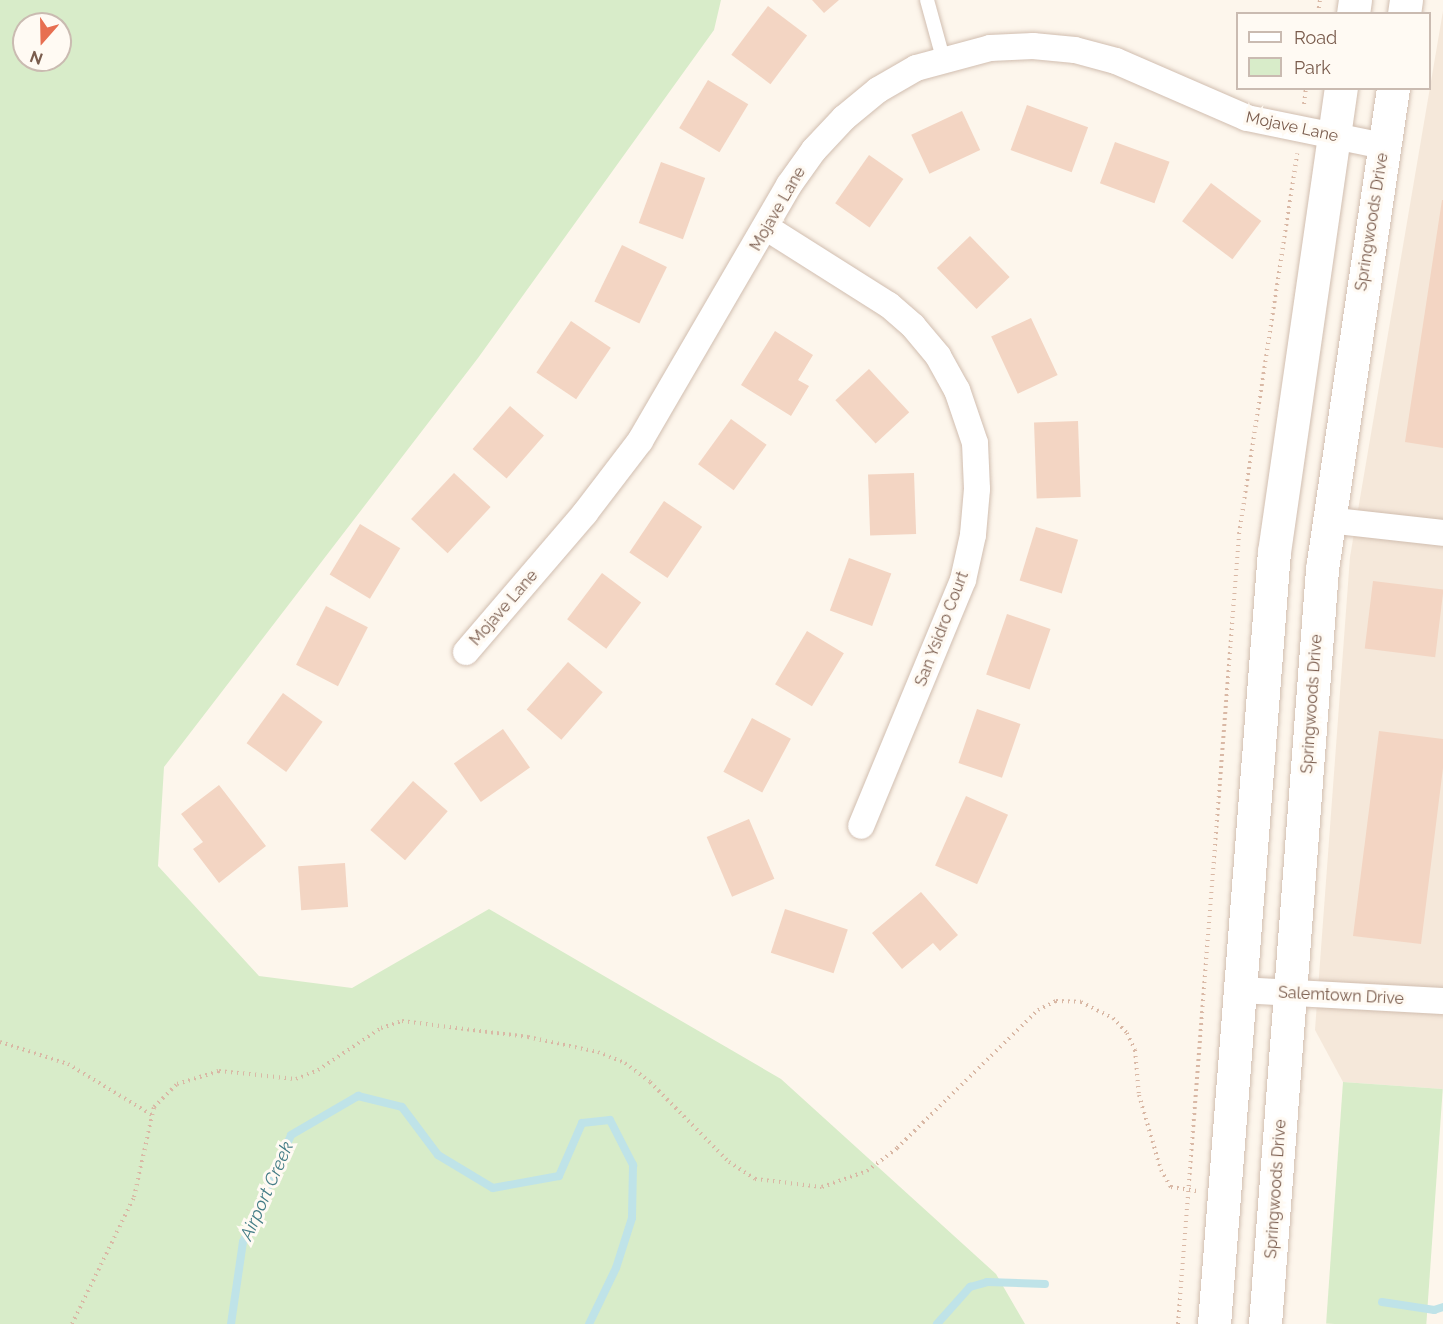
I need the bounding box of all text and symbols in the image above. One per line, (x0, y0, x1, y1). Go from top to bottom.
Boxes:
north arrow (12, 12, 72, 72)
legend (1236, 12, 1431, 90)
text: Road (1294, 27, 1337, 48)
text: N (27, 46, 45, 69)
text: Park (1294, 57, 1331, 78)
street label: Mojave Lane (1244, 108, 1340, 146)
street label: Springwoods Drive (1352, 152, 1392, 292)
street label: Mojave Lane (746, 164, 810, 254)
street label: Mojave Lane (466, 566, 542, 650)
street label: San Ysidro Court (911, 569, 973, 689)
street label: Springwoods Drive (1298, 634, 1326, 774)
street label: Salemtown Drive (1278, 983, 1404, 1009)
street label: Springwoods Drive (1262, 1119, 1290, 1259)
water label: Airport Creek (236, 1138, 298, 1244)

